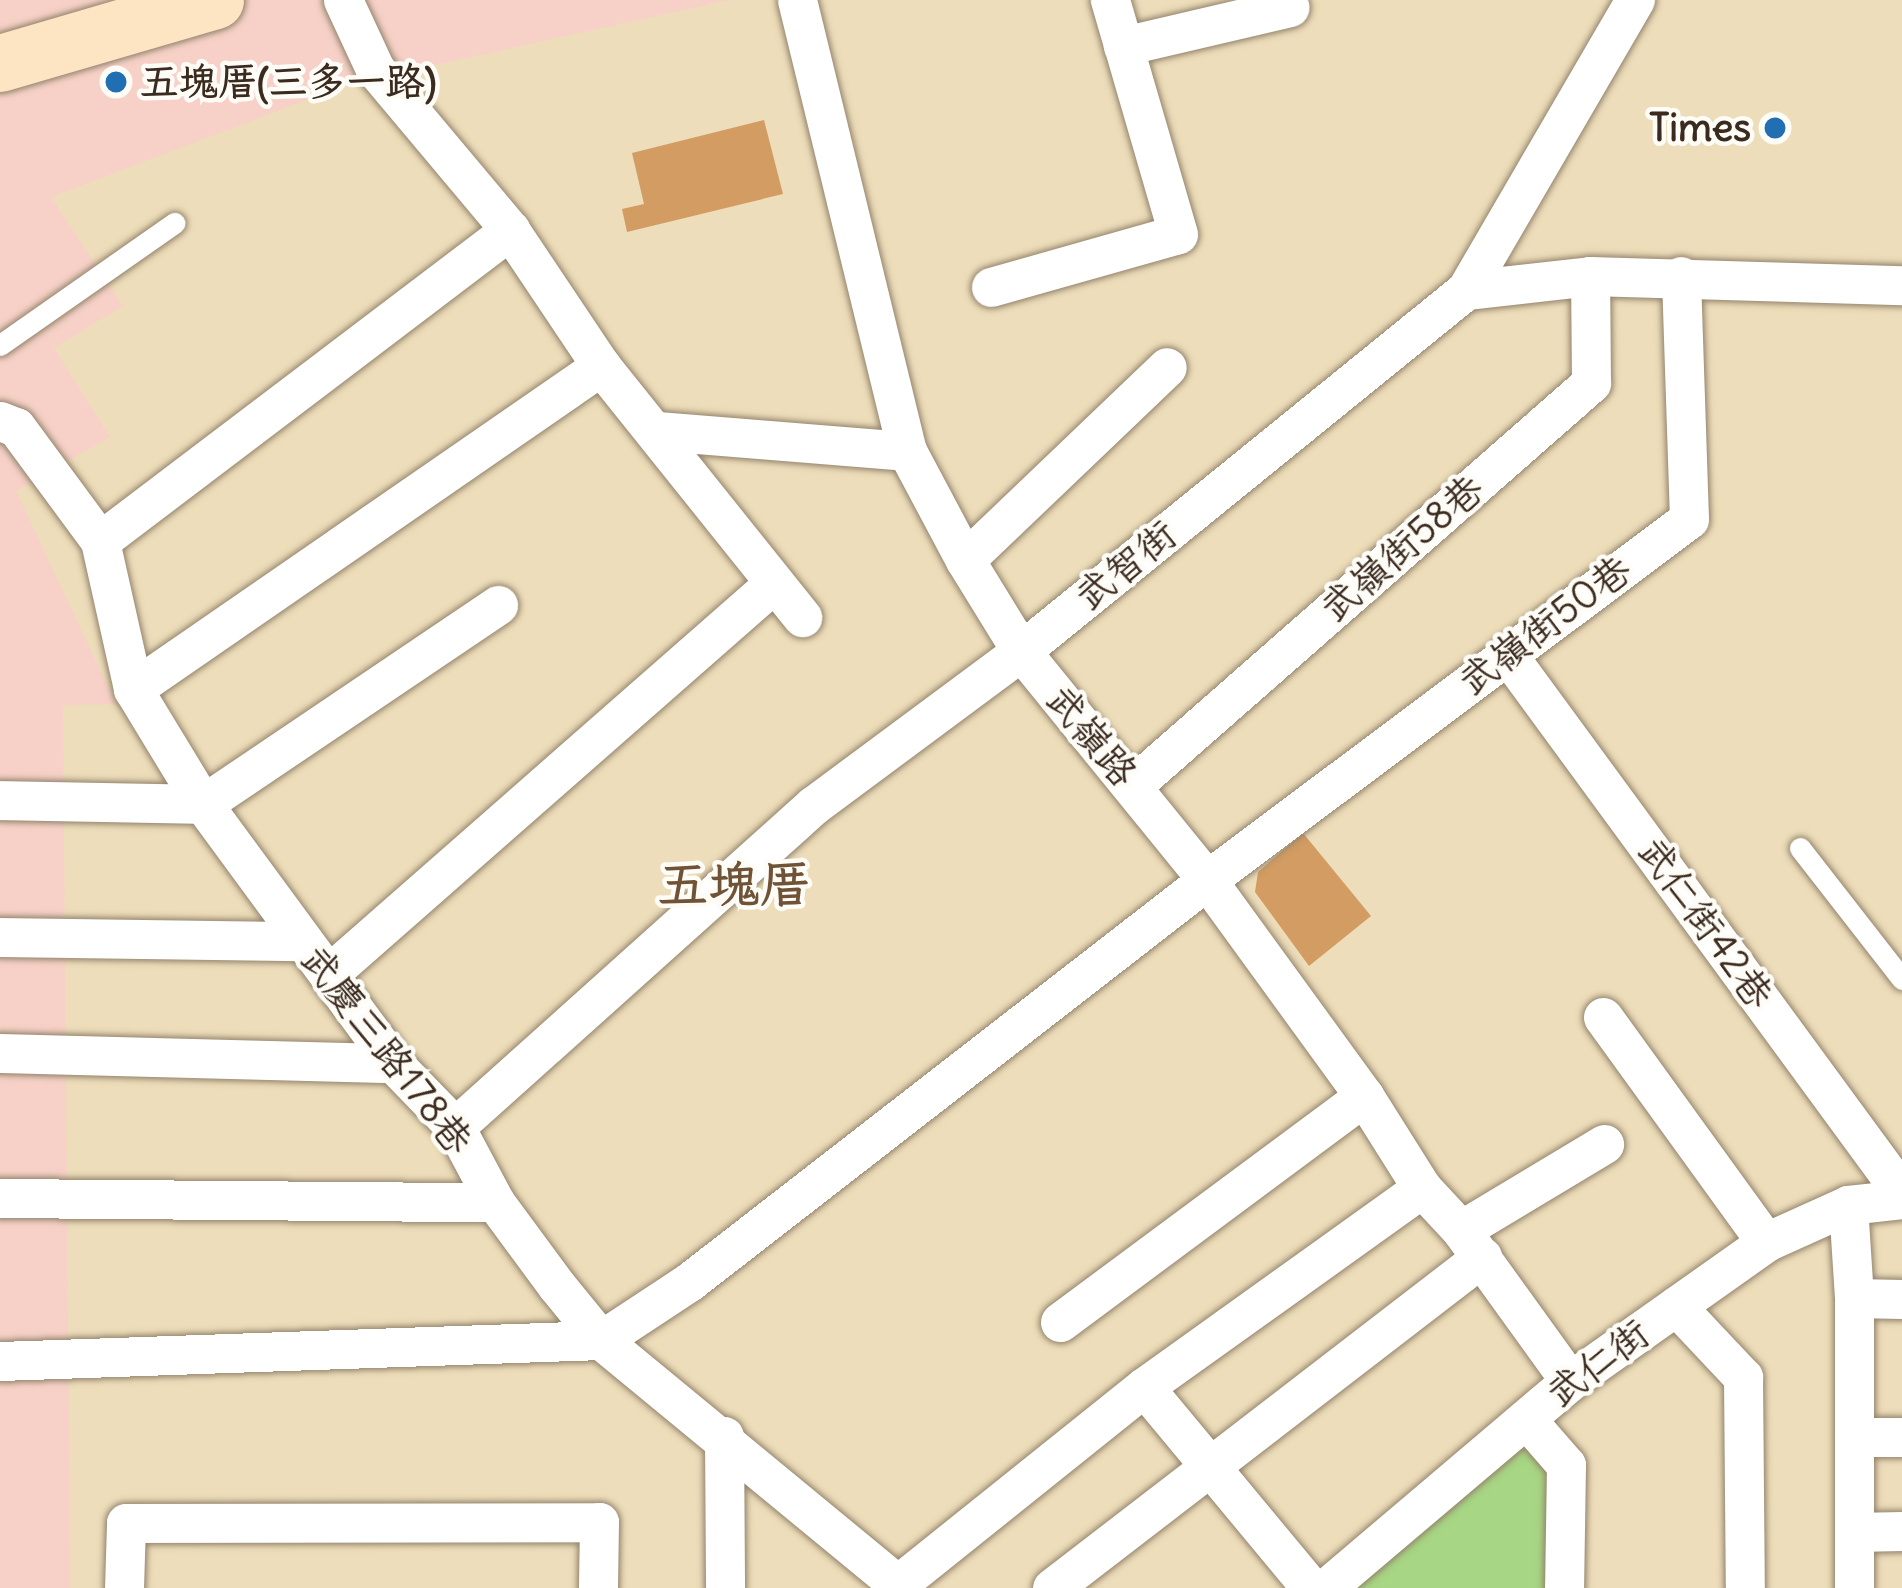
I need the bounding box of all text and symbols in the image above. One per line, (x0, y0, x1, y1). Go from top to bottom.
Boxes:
place label: 五塊厝(三多一路) (140, 59, 437, 105)
marker: 五塊厝(三多一路) (103, 69, 129, 95)
place label: Times (1649, 105, 1751, 151)
marker: Times (1762, 115, 1788, 141)
street label: 武嶺街58巷 (1311, 465, 1493, 633)
street label: 武智街 (1066, 511, 1186, 621)
street label: 武嶺街50巷 (1449, 546, 1641, 706)
street label: 武嶺路 (1035, 676, 1147, 796)
street label: 武仁街42巷 (1627, 828, 1783, 1018)
district label: 五塊厝 (658, 853, 810, 915)
street label: 武慶三路178巷 (290, 936, 482, 1164)
street label: 武仁街 (1537, 1310, 1659, 1418)

